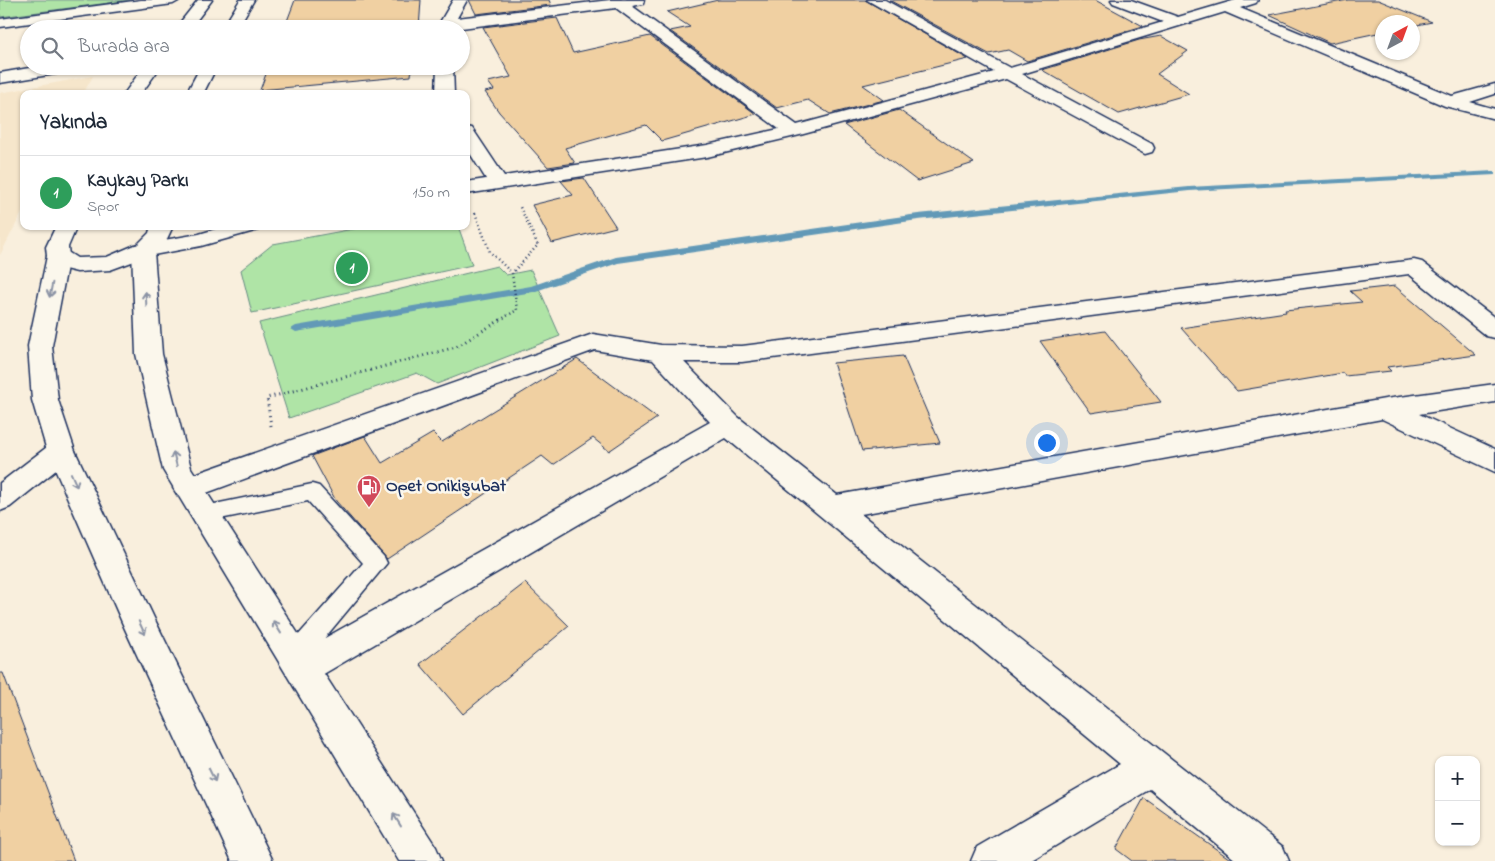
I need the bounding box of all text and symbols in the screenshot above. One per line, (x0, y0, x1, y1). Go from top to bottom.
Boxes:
north arrow (1375, 15, 1420, 60)
search box (20, 20, 470, 75)
icon: search (38, 34, 66, 62)
text: Burada ara (78, 34, 170, 61)
text: Yakında (40, 108, 107, 138)
text: Kaykay Parkı (87, 168, 189, 195)
text: 1 (53, 181, 59, 205)
text: 150 m (412, 181, 450, 205)
text: Spor (87, 195, 119, 219)
pin: 1 (336, 249, 368, 287)
one-way arrow (46, 281, 56, 297)
one-way arrow (141, 292, 150, 308)
your location (1034, 430, 1060, 456)
one-way arrow (169, 451, 179, 467)
one-way arrow (70, 472, 80, 487)
fuel station icon: Opet Onikişubat (356, 474, 382, 508)
place label: Opet Onikişubat (386, 474, 507, 500)
one-way arrow (137, 620, 147, 635)
one-way arrow (271, 620, 282, 634)
map controls (1435, 756, 1480, 846)
button: + (1435, 756, 1480, 801)
one-way arrow (208, 767, 217, 782)
button: − (1435, 801, 1480, 846)
one-way arrow (391, 813, 401, 827)

